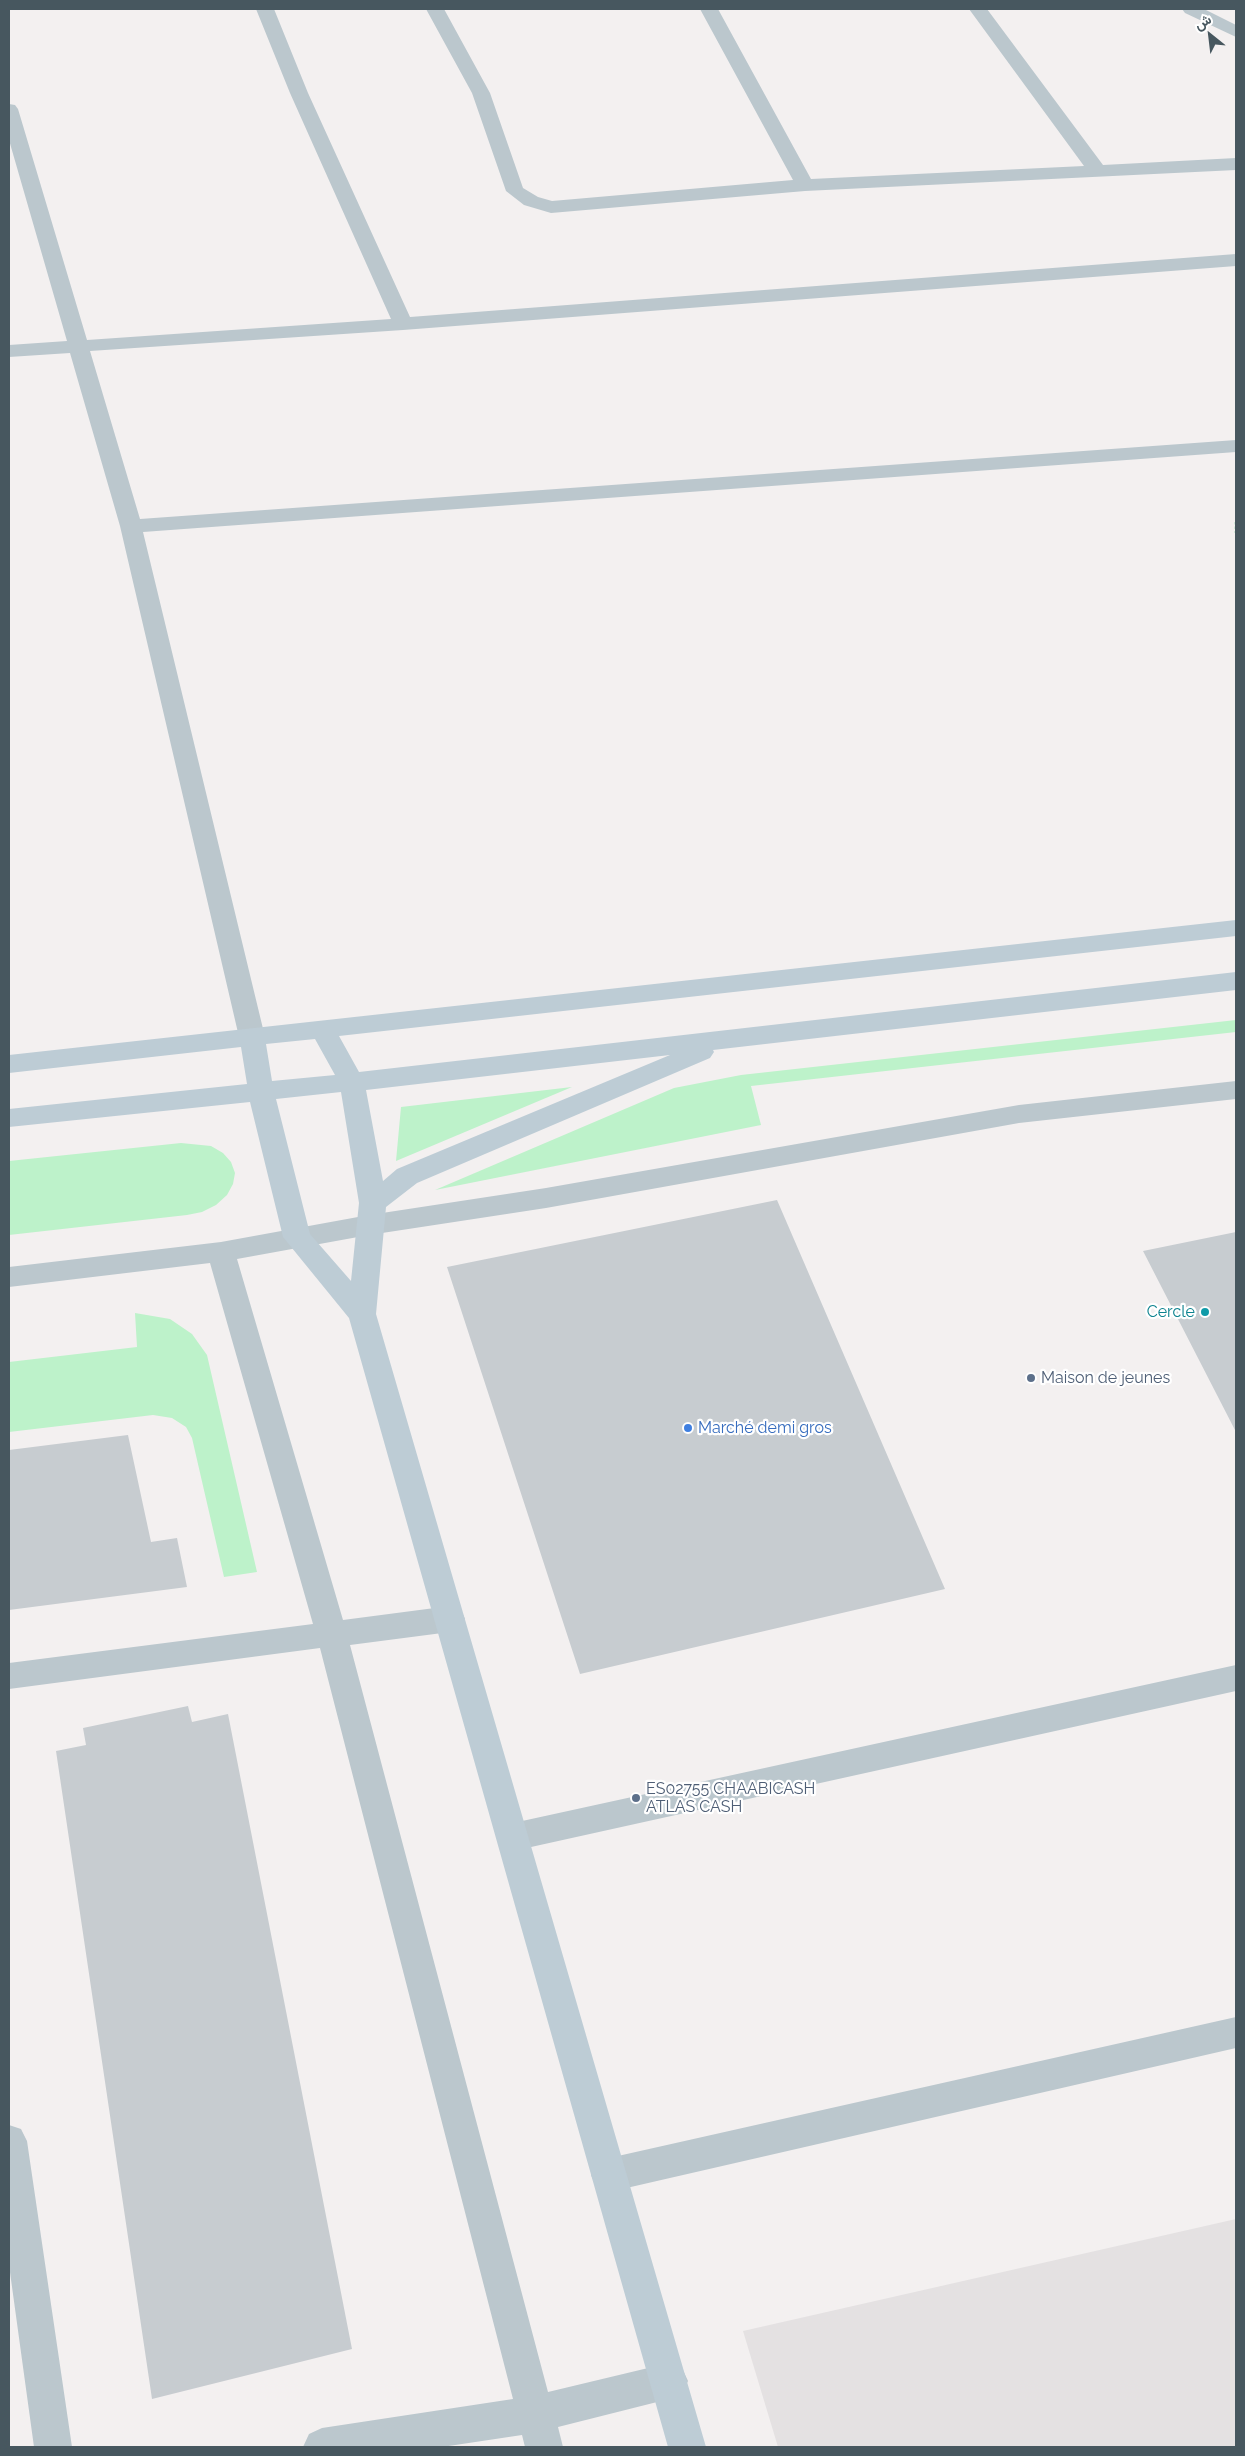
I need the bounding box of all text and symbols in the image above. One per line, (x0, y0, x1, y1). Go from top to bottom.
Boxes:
north arrow (1185, 10, 1235, 60)
text: ش (1191, 11, 1214, 33)
place label: Cercle (1147, 1302, 1195, 1322)
marker: Cercle (1199, 1306, 1211, 1318)
place label: Maison de jeunes (1041, 1368, 1170, 1388)
marker: Maison de jeunes (1025, 1372, 1037, 1384)
place label: Marché demi gros (698, 1418, 832, 1438)
marker: Marché demi gros (682, 1422, 694, 1434)
place label: ES02755 CHAABICASH ATLAS CASH (646, 1779, 815, 1817)
marker: ES02755 CHAABICASH ATLAS CASH (630, 1792, 642, 1804)

